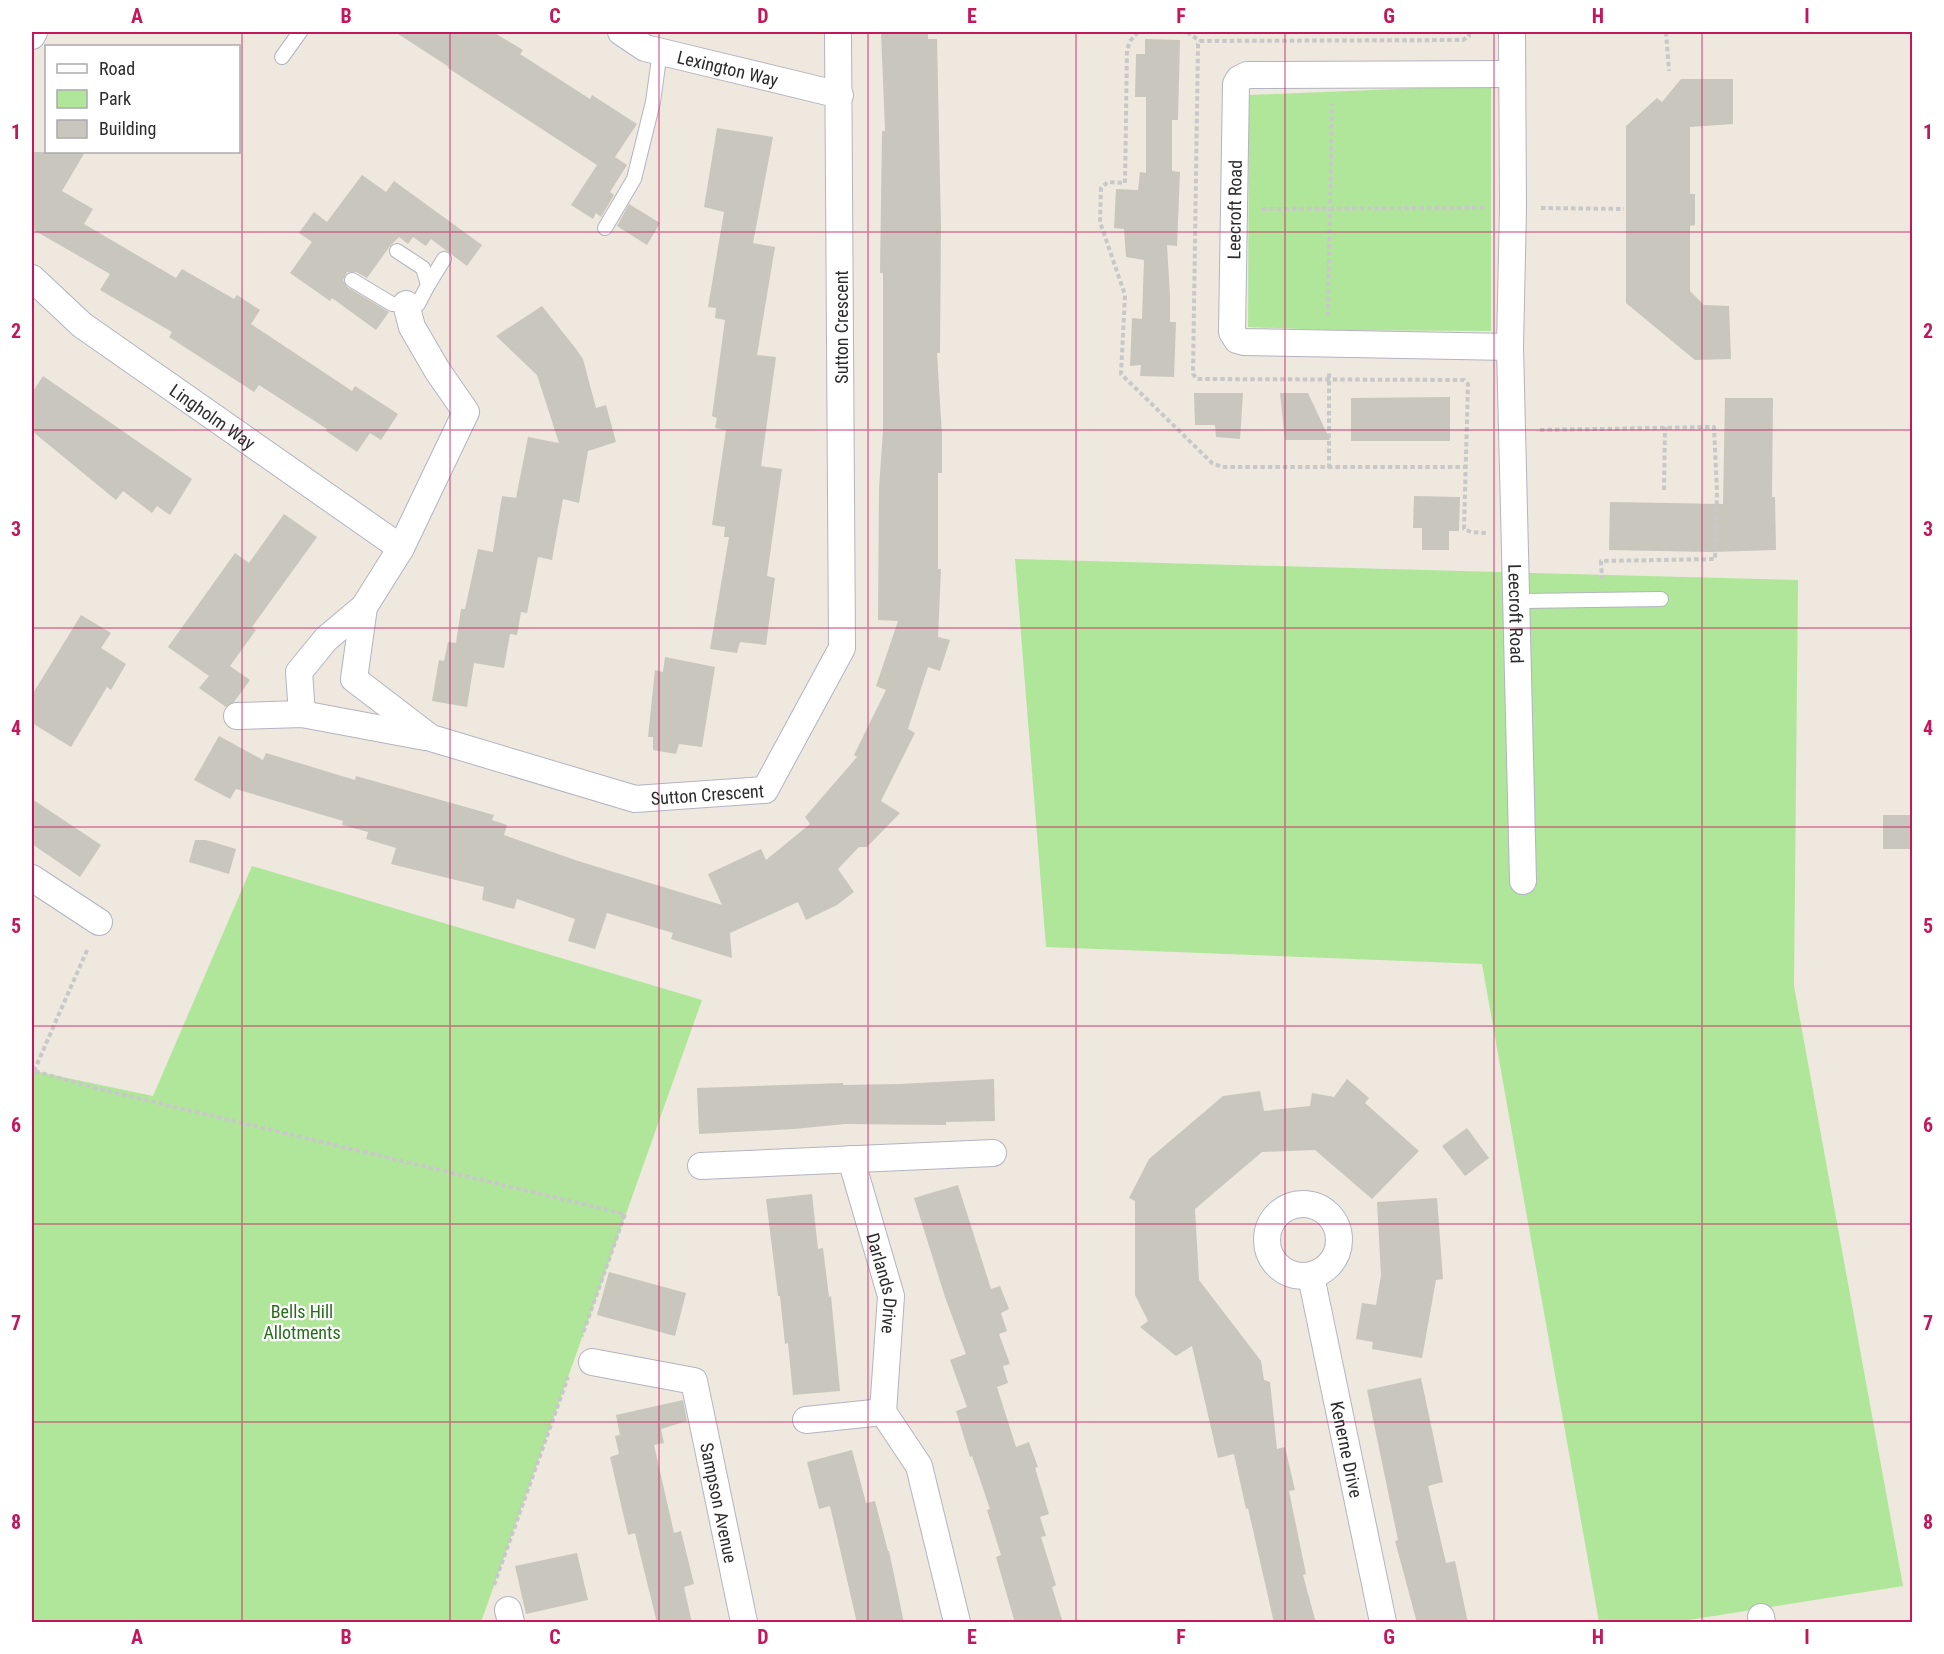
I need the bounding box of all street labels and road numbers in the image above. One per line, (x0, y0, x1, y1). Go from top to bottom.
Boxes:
street label: Lexington Way (675, 46, 781, 90)
street label: Leecroft Road (1223, 160, 1245, 260)
street label: Sutton Crescent (831, 270, 852, 384)
street label: Lingholm Way (166, 379, 260, 454)
street label: Leecroft Road (1505, 564, 1528, 664)
street label: Sutton Crescent (650, 780, 765, 808)
street label: Darlands Drive (863, 1230, 902, 1334)
street label: Kenerne Drive (1327, 1399, 1367, 1499)
street label: Sampson Avenue (697, 1441, 742, 1565)

